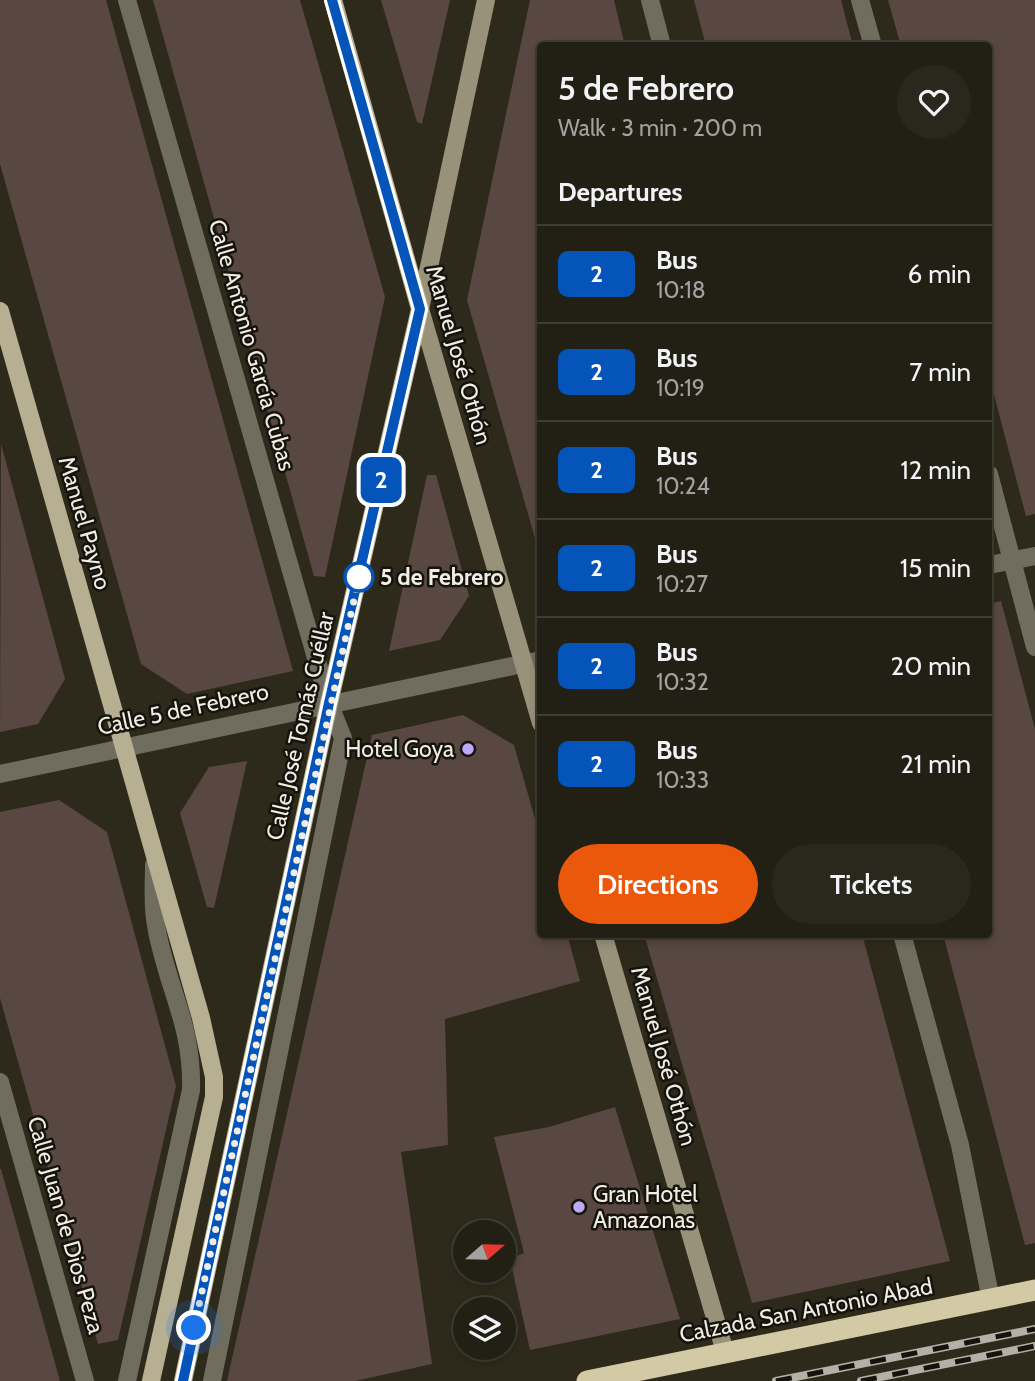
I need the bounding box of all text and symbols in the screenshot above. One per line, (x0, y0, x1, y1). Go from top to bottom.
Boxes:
button: heart (897, 65, 971, 139)
text: 5 de Febrero (558, 68, 734, 108)
text: Walk · 3 min · 200 m (558, 114, 762, 142)
text: Departures (558, 176, 682, 208)
street label: Calle Antonio García Cubas (203, 216, 301, 474)
text: Bus (656, 244, 697, 276)
text: 6 min (908, 258, 971, 290)
text: 2 (590, 259, 603, 288)
street label: Manuel José Othón (420, 262, 498, 448)
text: 10:18 (656, 276, 706, 304)
text: Bus (656, 342, 697, 374)
text: 7 min (909, 356, 971, 388)
text: 2 (590, 357, 603, 386)
text: 10:19 (656, 374, 705, 402)
text: Bus (656, 440, 697, 472)
street label: Manuel Payno (53, 453, 117, 593)
text: 12 min (900, 454, 971, 486)
text: 2 (590, 455, 603, 484)
line badge: 2 (358, 457, 404, 503)
text: 2 (375, 465, 387, 494)
text: 10:24 (656, 472, 710, 500)
text: Bus (656, 538, 697, 570)
text: 15 min (900, 552, 971, 584)
text: 2 (590, 553, 603, 582)
marker: 5 de Febrero (344, 562, 374, 592)
place label: 5 de Febrero (380, 563, 504, 591)
text: 10:27 (656, 570, 708, 598)
street label: Calle José Tomás Cuéllar (260, 608, 340, 843)
text: Bus (656, 636, 697, 668)
text: 20 min (891, 650, 971, 682)
text: 2 (590, 651, 603, 680)
text: 10:32 (656, 668, 709, 696)
street label: Calle 5 de Febrero (95, 677, 271, 741)
text: Bus (656, 734, 697, 766)
place label: Hotel Goya (345, 735, 454, 763)
marker: Hotel Goya (460, 741, 476, 757)
text: 21 min (900, 748, 971, 780)
text: 2 (590, 749, 603, 778)
text: 10:33 (656, 766, 709, 794)
button: Directions (558, 844, 758, 924)
button: Tickets (772, 844, 971, 924)
street label: Manuel José Othón (625, 963, 703, 1149)
street label: Calle Juan de Dios Peza (22, 1113, 110, 1337)
place label: Gran Hotel Amazonas (593, 1180, 698, 1234)
marker: Gran Hotel Amazonas (571, 1199, 587, 1215)
north arrow (453, 1220, 516, 1283)
map controls (453, 1220, 516, 1360)
street label: Calzada San Antonio Abad (677, 1272, 935, 1348)
button: layers (453, 1297, 516, 1360)
your location (176, 1310, 211, 1345)

